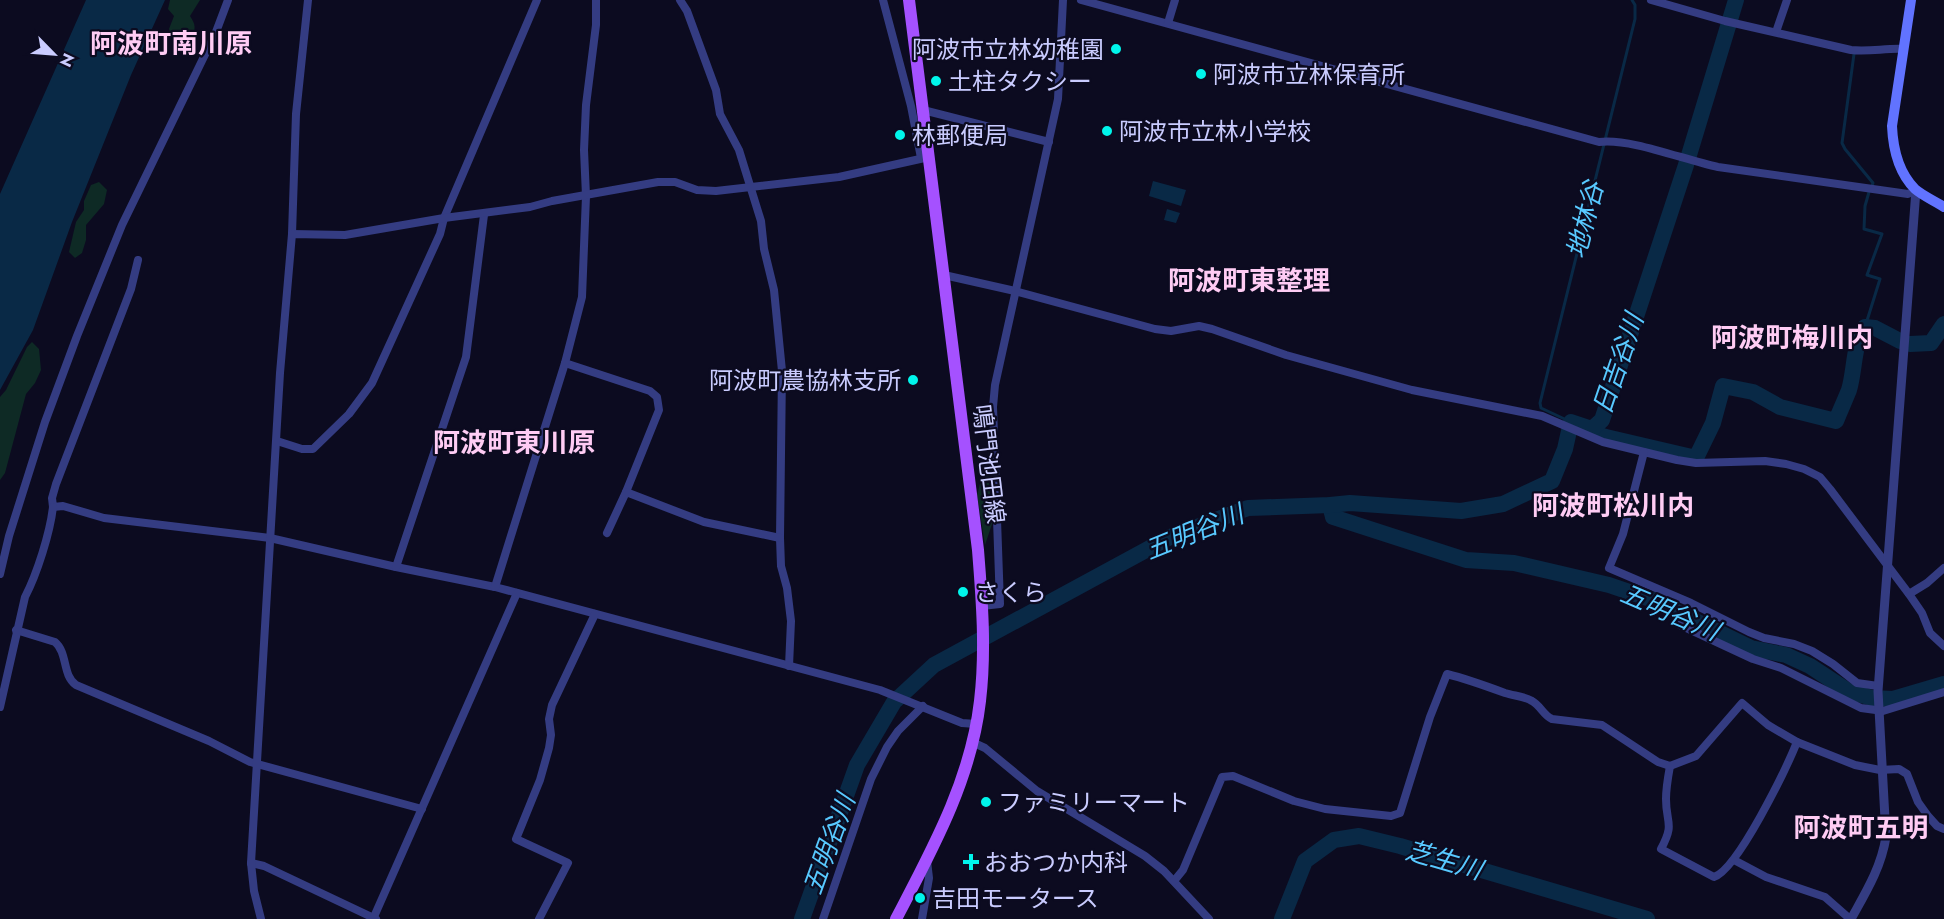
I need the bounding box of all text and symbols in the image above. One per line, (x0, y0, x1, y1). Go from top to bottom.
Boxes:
north arrow (24, 24, 84, 84)
district label: 阿波町南川原 (90, 24, 252, 63)
place label: 阿波市立林幼稚園 (912, 32, 1104, 67)
marker: 阿波市立林幼稚園 (1109, 42, 1123, 56)
text: N (54, 50, 80, 71)
place label: 阿波市立林保育所 (1213, 57, 1405, 92)
place label: 土柱タクシー (948, 64, 1092, 99)
marker: 阿波市立林保育所 (1194, 67, 1208, 81)
marker: 土柱タクシー (929, 74, 943, 88)
place label: 阿波市立林小学校 (1119, 114, 1311, 149)
place label: 林郵便局 (912, 118, 1008, 153)
marker: 阿波市立林小学校 (1100, 124, 1114, 138)
marker: 林郵便局 (893, 128, 907, 142)
water label: 地林谷 (1557, 176, 1613, 262)
district label: 阿波町東整理 (1168, 261, 1330, 300)
water label: 日吉谷川 (1583, 306, 1654, 419)
district label: 阿波町梅川内 (1711, 318, 1873, 357)
place label: 阿波町農協林支所 (709, 363, 901, 398)
marker: 阿波町農協林支所 (906, 373, 920, 387)
street label: 鳴門池田線 (964, 402, 1014, 526)
district label: 阿波町東川原 (433, 423, 595, 462)
district label: 阿波町松川内 (1532, 486, 1694, 525)
water label: 五明谷川 (1139, 494, 1252, 569)
water label: 五明谷川 (1615, 574, 1728, 651)
place label: さくら (975, 575, 1047, 610)
marker: さくら (956, 585, 970, 599)
place label: ファミリーマート (998, 785, 1190, 820)
water label: 五明谷川 (793, 786, 866, 899)
marker: ファミリーマート (979, 795, 993, 809)
district label: 阿波町五明 (1794, 808, 1929, 847)
water label: 芝生川 (1401, 831, 1490, 890)
place label: おおつか内科 (984, 845, 1128, 880)
marker: おおつか内科 (962, 853, 980, 871)
place label: 吉田モータース (932, 881, 1099, 916)
marker: 吉田モータース (913, 891, 927, 905)

